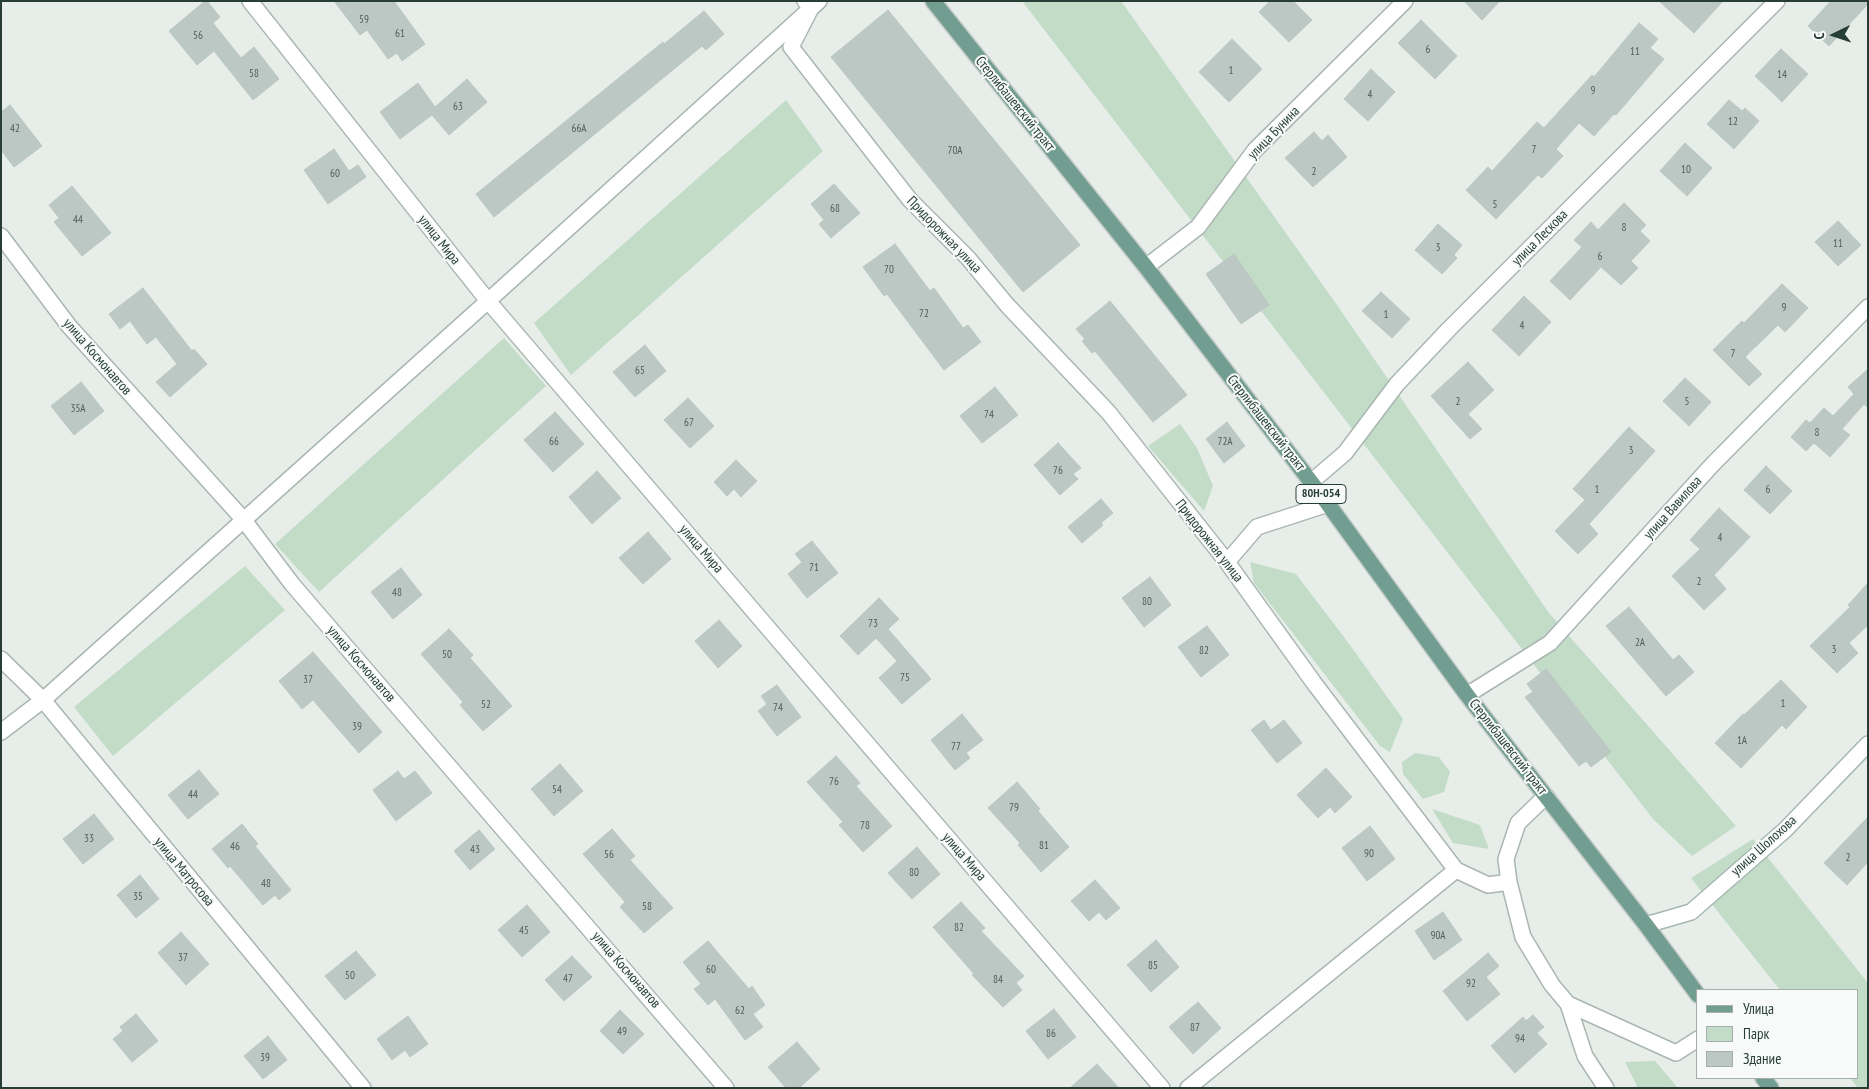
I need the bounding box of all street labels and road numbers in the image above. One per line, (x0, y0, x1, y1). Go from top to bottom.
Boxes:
street label: Стерлибашевский тракт (972, 53, 1058, 155)
street label: улица Бунина (1245, 103, 1303, 163)
street label: Придорожная улица (903, 193, 985, 277)
street label: улица Лескова (1509, 207, 1571, 269)
street label: улица Мира (414, 212, 464, 268)
street label: улица Космонавтов (59, 315, 135, 399)
street label: Стерлибашевский тракт (1223, 372, 1309, 474)
street label: улица Вавилова (1640, 473, 1706, 543)
road number: 80Н-054 (1296, 484, 1346, 504)
street label: Придорожная улица (1172, 496, 1246, 586)
street label: улица Мира (675, 521, 727, 577)
street label: улица Космонавтов (323, 622, 399, 706)
street label: Стерлибашевский тракт (1465, 696, 1551, 798)
street label: улица Шолохова (1728, 812, 1800, 880)
street label: улица Мира (938, 829, 990, 885)
street label: улица Матросова (150, 834, 218, 910)
street label: улица Космонавтов (588, 928, 664, 1012)

